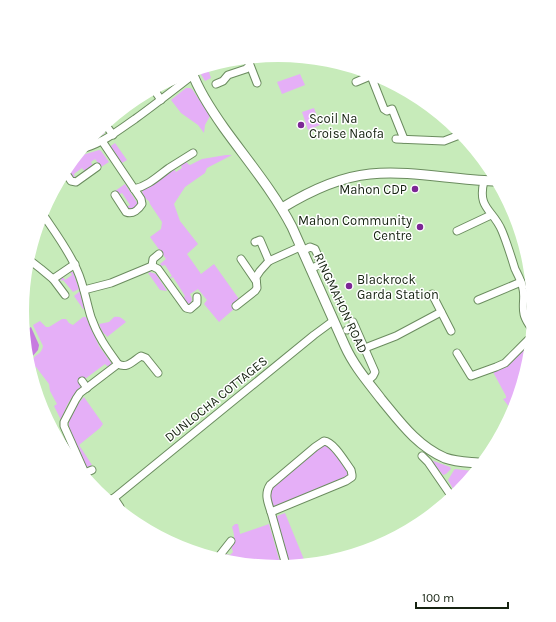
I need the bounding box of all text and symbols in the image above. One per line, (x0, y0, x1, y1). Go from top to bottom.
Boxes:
place label: Scoil Na Croise Naofa (309, 111, 384, 141)
marker: Scoil Na Croise Naofa (296, 120, 306, 130)
place label: Mahon CDP (339, 182, 407, 197)
marker: Mahon CDP (410, 184, 420, 194)
place label: Mahon Community Centre (298, 213, 412, 243)
marker: Mahon Community Centre (415, 222, 425, 232)
street label: RINGMAHON ROAD (311, 251, 371, 355)
place label: Blackrock Garda Station (357, 272, 439, 302)
marker: Blackrock Garda Station (344, 281, 354, 291)
street label: DUNLOCHA COTTAGES (162, 353, 270, 445)
scale bar (416, 584, 508, 610)
text: 100 m (422, 591, 454, 605)

